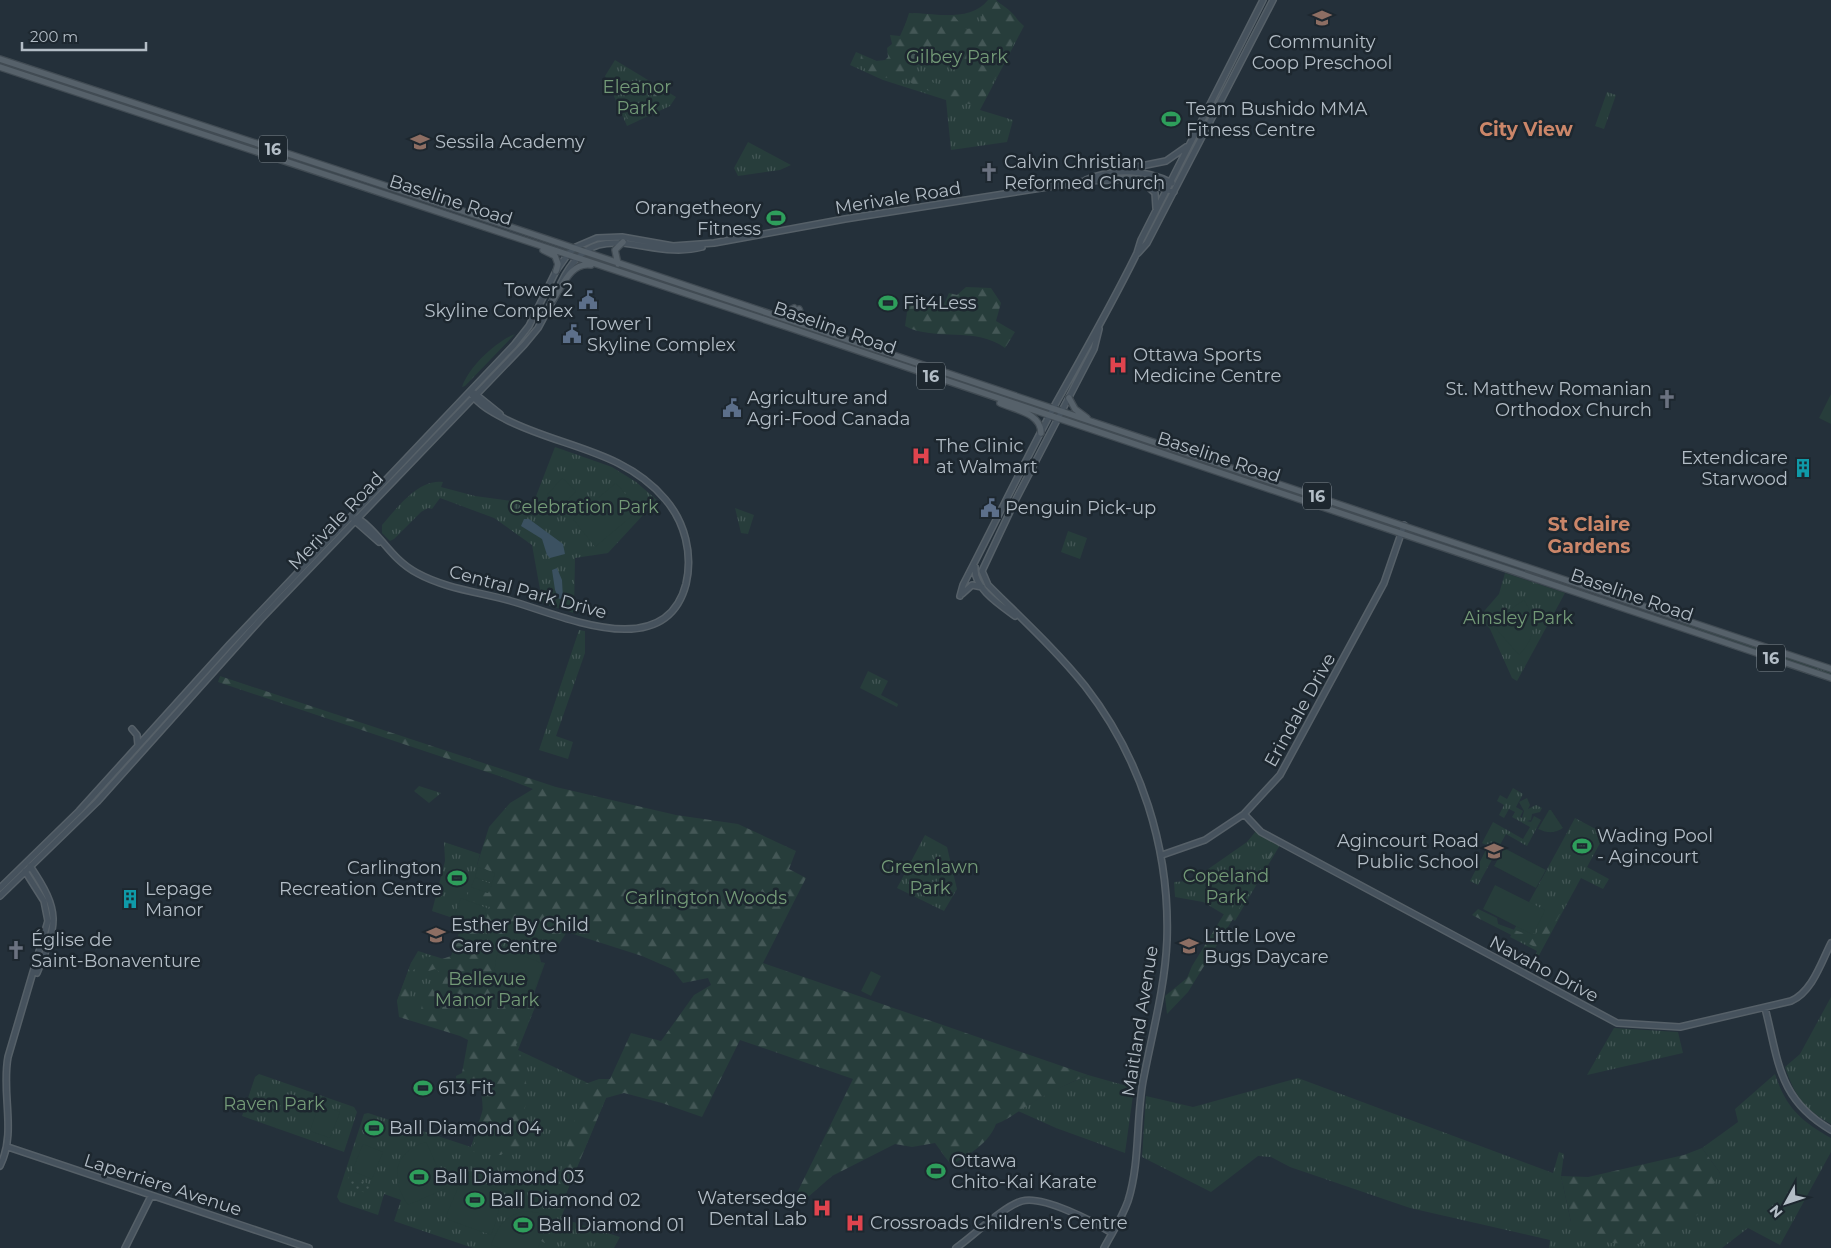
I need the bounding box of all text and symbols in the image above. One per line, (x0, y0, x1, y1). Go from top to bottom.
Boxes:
school or university icon: Community Coop Preschool (1311, 7, 1333, 29)
scale bar (22, 20, 146, 52)
text: 200 m (30, 27, 78, 46)
place label: Community Coop Preschool (1252, 31, 1392, 74)
park label: Gilbey Park (906, 46, 1008, 68)
park label: Eleanor Park (603, 76, 671, 119)
place label: Team Bushido MMA Fitness Centre (1186, 98, 1367, 141)
sports icon: Team Bushido MMA Fitness Centre (1160, 108, 1182, 130)
district label: City View (1479, 118, 1573, 141)
school or university icon: Sessila Academy (409, 131, 431, 153)
place label: Sessila Academy (435, 131, 585, 153)
road number: 16 (259, 136, 287, 162)
place label: Calvin Christian Reformed Church (1004, 151, 1165, 194)
church icon: Calvin Christian Reformed Church (978, 161, 1000, 183)
street label: Baseline Road (387, 170, 515, 230)
street label: Merivale Road (833, 177, 963, 219)
place label: Orangetheory Fitness (635, 197, 761, 240)
sports icon: Orangetheory Fitness (765, 207, 787, 229)
place label: Tower 2 Skyline Complex (424, 279, 573, 322)
public building icon: Tower 2 Skyline Complex (577, 289, 599, 311)
sports icon: Fit4Less (877, 292, 899, 314)
place label: Fit4Less (903, 292, 977, 314)
street label: Baseline Road (771, 297, 899, 359)
place label: Tower 1 Skyline Complex (587, 313, 736, 356)
public building icon: Tower 1 Skyline Complex (561, 323, 583, 345)
place label: Ottawa Sports Medicine Centre (1133, 344, 1281, 387)
hospital icon: Ottawa Sports Medicine Centre (1107, 354, 1129, 376)
road number: 16 (917, 362, 945, 390)
place label: St. Matthew Romanian Orthodox Church (1446, 378, 1652, 421)
place label: Agriculture and Agri-Food Canada (747, 387, 910, 430)
church icon: St. Matthew Romanian Orthodox Church (1656, 388, 1678, 410)
public building icon: Agriculture and Agri-Food Canada (721, 397, 743, 419)
street label: Baseline Road (1155, 427, 1283, 487)
place label: The Clinic at Walmart (936, 435, 1038, 478)
hospital icon: The Clinic at Walmart (910, 445, 932, 467)
place label: Extendicare Starwood (1681, 447, 1788, 490)
building icon: Extendicare Starwood (1792, 457, 1814, 479)
street label: Merivale Road (284, 468, 388, 574)
road number: 16 (1303, 482, 1331, 510)
park label: Celebration Park (509, 496, 659, 518)
public building icon: Penguin Pick-up (979, 497, 1001, 519)
place label: Penguin Pick-up (1005, 497, 1156, 519)
district label: St Claire Gardens (1548, 513, 1630, 558)
street label: Central Park Drive (447, 560, 609, 624)
street label: Baseline Road (1568, 564, 1696, 626)
park label: Ainsley Park (1463, 607, 1573, 629)
road number: 16 (1757, 644, 1785, 671)
street label: Erindale Drive (1260, 649, 1340, 771)
place label: Wading Pool - Agincourt (1597, 825, 1713, 868)
place label: Agincourt Road Public School (1337, 830, 1479, 873)
sports icon: Wading Pool - Agincourt (1571, 835, 1593, 857)
school or university icon: Agincourt Road Public School (1483, 840, 1505, 862)
park label: Greenlawn Park (881, 856, 979, 899)
place label: Carlington Recreation Centre (279, 857, 442, 900)
park label: Copeland Park (1183, 865, 1269, 908)
sports icon: Carlington Recreation Centre (446, 867, 468, 889)
place label: Lepage Manor (145, 878, 212, 921)
park label: Carlington Woods (625, 887, 787, 909)
building icon: Lepage Manor (119, 888, 141, 910)
place label: Esther By Child Care Centre (451, 914, 589, 957)
school or university icon: Esther By Child Care Centre (425, 924, 447, 946)
place label: Little Love Bugs Daycare (1204, 925, 1329, 968)
place label: Église de Saint-Bonaventure (31, 929, 201, 972)
street label: Navaho Drive (1486, 931, 1602, 1007)
school or university icon: Little Love Bugs Daycare (1178, 935, 1200, 957)
church icon: Église de Saint-Bonaventure (5, 939, 27, 961)
street label: Maitland Avenue (1117, 944, 1163, 1098)
park label: Bellevue Manor Park (435, 968, 539, 1011)
sports icon: 613 Fit (412, 1077, 434, 1099)
place label: 613 Fit (438, 1077, 494, 1099)
park label: Raven Park (223, 1093, 325, 1115)
sports icon: Ball Diamond 04 (363, 1117, 385, 1139)
place label: Ball Diamond 04 (389, 1117, 541, 1139)
street label: Laperriere Avenue (81, 1149, 245, 1221)
place label: Ottawa Chito-Kai Karate (951, 1150, 1097, 1193)
sports icon: Ottawa Chito-Kai Karate (925, 1160, 947, 1182)
sports icon: Ball Diamond 03 (408, 1166, 430, 1188)
place label: Ball Diamond 03 (434, 1166, 584, 1188)
north arrow (1761, 1178, 1811, 1228)
place label: Watersedge Dental Lab (697, 1187, 807, 1230)
sports icon: Ball Diamond 02 (464, 1189, 486, 1211)
place label: Ball Diamond 02 (490, 1189, 641, 1211)
hospital icon: Watersedge Dental Lab (811, 1197, 833, 1219)
text: N (1766, 1201, 1787, 1221)
hospital icon: Crossroads Children's Centre (844, 1212, 866, 1234)
place label: Crossroads Children's Centre (870, 1212, 1128, 1234)
sports icon: Ball Diamond 01 (512, 1214, 534, 1236)
place label: Ball Diamond 01 (538, 1214, 685, 1236)

